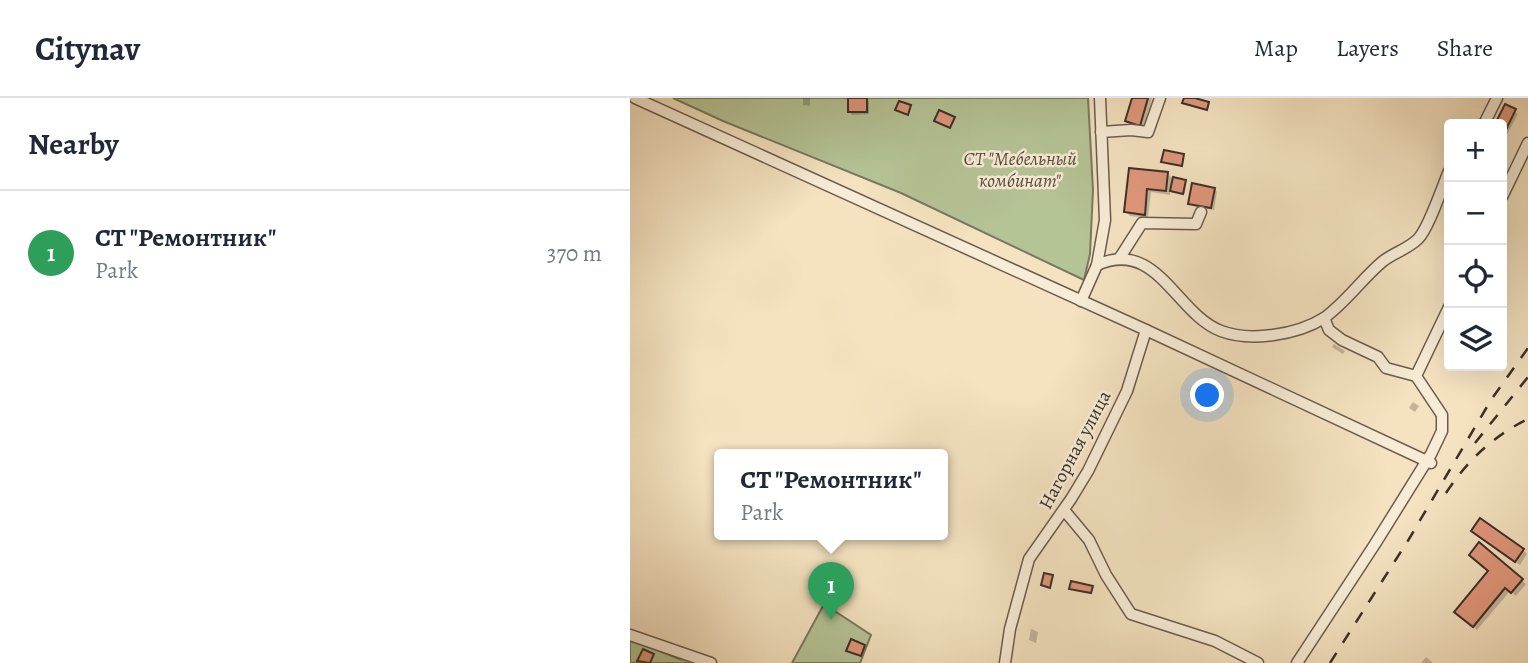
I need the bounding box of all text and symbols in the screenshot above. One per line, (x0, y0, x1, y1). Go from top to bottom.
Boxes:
text: Citynav (35, 26, 140, 71)
text: Map (1254, 32, 1298, 64)
text: Layers (1336, 32, 1399, 64)
text: Share (1437, 32, 1493, 64)
map controls (1444, 119, 1507, 371)
button: + (1444, 119, 1507, 182)
text: Nearby (28, 124, 119, 164)
park label: СТ "Мебельный комбинат" (963, 146, 1077, 194)
button: − (1444, 182, 1507, 245)
text: СТ "Ремонтник" (95, 220, 276, 255)
text: 1 (47, 238, 55, 269)
text: 370 m (547, 238, 602, 269)
button: locate (1444, 245, 1507, 308)
text: Park (95, 255, 138, 286)
button: layers (1444, 308, 1507, 371)
your location (1190, 378, 1224, 412)
street label: Нагорная улица (1033, 386, 1117, 514)
popup (714, 449, 948, 540)
text: СТ "Ремонтник" (740, 462, 922, 497)
text: Park (740, 497, 784, 528)
pin: 1 (808, 562, 854, 620)

